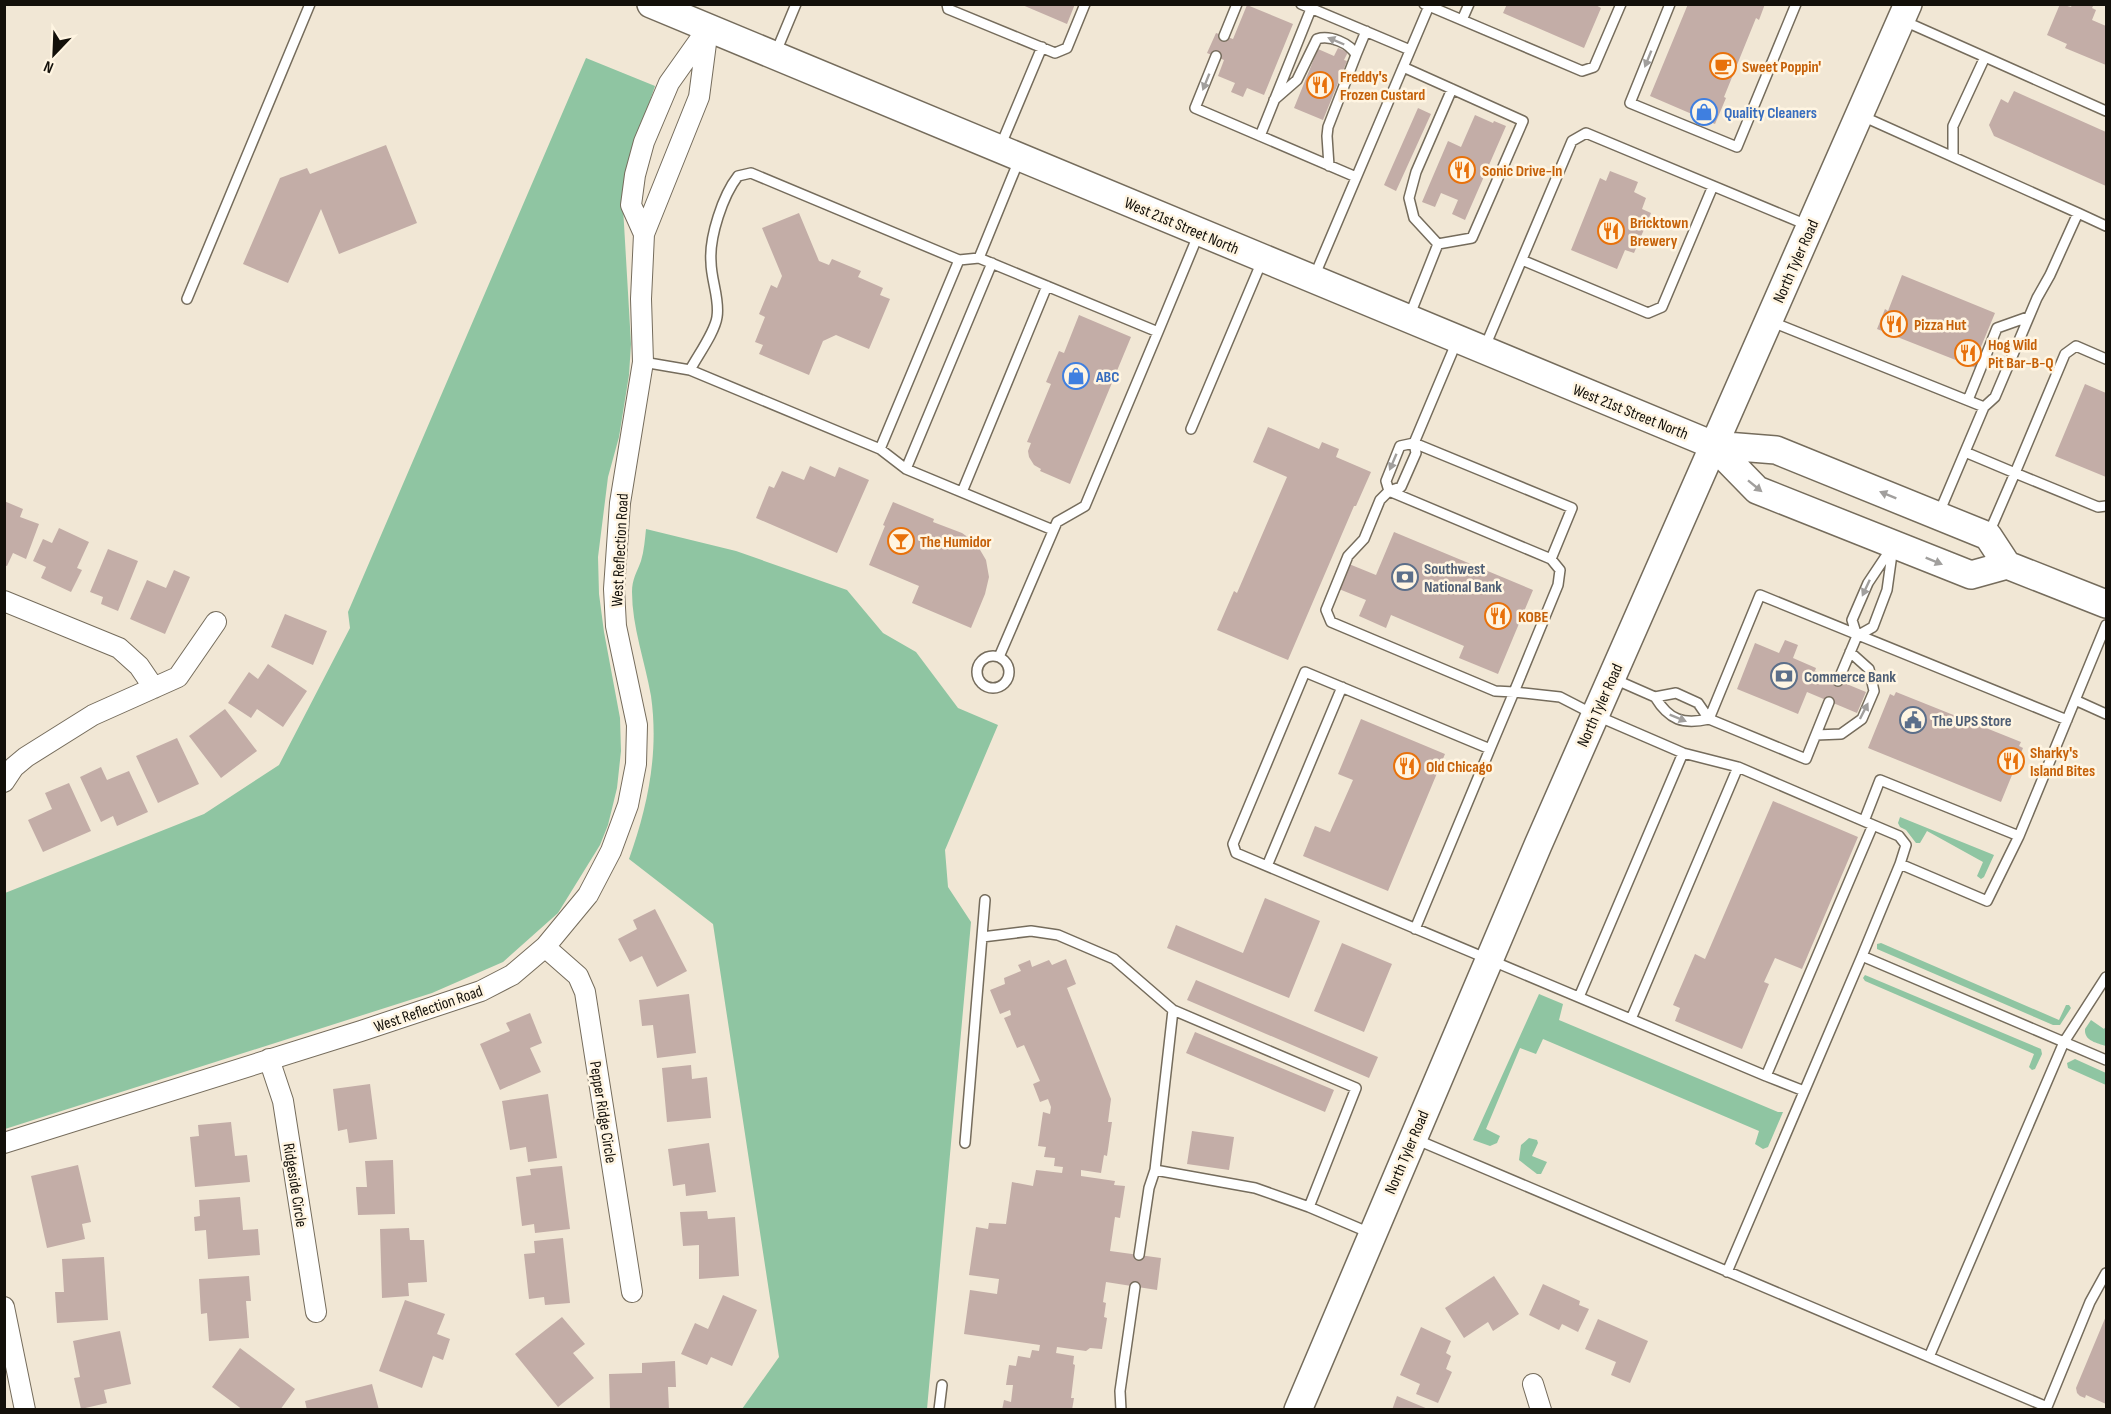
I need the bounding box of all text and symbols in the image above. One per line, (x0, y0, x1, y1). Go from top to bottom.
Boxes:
north arrow (24, 24, 84, 84)
one-way arrow (1327, 36, 1345, 45)
one-way arrow (1643, 50, 1653, 68)
cafe icon: Sweet Poppin' (1708, 51, 1738, 81)
text: N (41, 56, 56, 77)
place label: Sweet Poppin' (1742, 58, 1821, 77)
place label: Freddy's Frozen Custard (1340, 68, 1425, 105)
restaurant icon: Freddy's Frozen Custard (1305, 70, 1335, 100)
one-way arrow (1201, 73, 1210, 91)
shop icon: Quality Cleaners (1689, 97, 1719, 127)
place label: Quality Cleaners (1724, 104, 1817, 123)
restaurant icon: Sonic Drive-In (1447, 155, 1477, 185)
place label: Sonic Drive-In (1482, 162, 1562, 181)
street label: West 21st Street North (1121, 194, 1242, 259)
place label: Bricktown Brewery (1630, 214, 1688, 251)
restaurant icon: Bricktown Brewery (1596, 216, 1626, 246)
street label: North Tyler Road (1770, 217, 1823, 306)
restaurant icon: Pizza Hut (1879, 309, 1909, 339)
place label: Pizza Hut (1914, 316, 1967, 335)
place label: Hog Wild Pit Bar-B-Q (1988, 336, 2054, 373)
restaurant icon: Hog Wild Pit Bar-B-Q (1953, 338, 1983, 368)
shop icon: ABC (1061, 361, 1091, 391)
place label: ABC (1095, 368, 1119, 387)
street label: West 21st Street North (1570, 381, 1691, 444)
one-way arrow (1388, 453, 1397, 471)
one-way arrow (1747, 479, 1762, 492)
one-way arrow (1879, 490, 1897, 499)
street label: West Reflection Road (608, 493, 633, 607)
bar icon: The Humidor (886, 526, 916, 556)
place label: The Humidor (920, 533, 992, 552)
one-way arrow (1925, 557, 1943, 566)
place label: Southwest National Bank (1424, 560, 1502, 597)
bank icon: Southwest National Bank (1390, 562, 1420, 592)
one-way arrow (1862, 579, 1871, 596)
restaurant icon: KOBE (1483, 601, 1513, 631)
place label: KOBE (1518, 608, 1548, 627)
street label: North Tyler Road (1574, 661, 1627, 750)
bank icon: Commerce Bank (1769, 661, 1799, 691)
place label: Commerce Bank (1804, 668, 1896, 687)
one-way arrow (1859, 702, 1869, 720)
public building icon: The UPS Store (1898, 705, 1928, 735)
place label: The UPS Store (1932, 712, 2012, 731)
one-way arrow (1669, 713, 1687, 723)
place label: Sharky's Island Bites (2030, 744, 2095, 781)
restaurant icon: Sharky's Island Bites (1996, 746, 2026, 776)
restaurant icon: Old Chicago (1392, 751, 1422, 781)
place label: Old Chicago (1426, 758, 1492, 777)
street label: West Reflection Road (372, 982, 485, 1037)
street label: Pepper Ridge Circle (585, 1060, 620, 1165)
street label: North Tyler Road (1381, 1108, 1434, 1197)
street label: Ridgeside Circle (278, 1142, 311, 1229)

